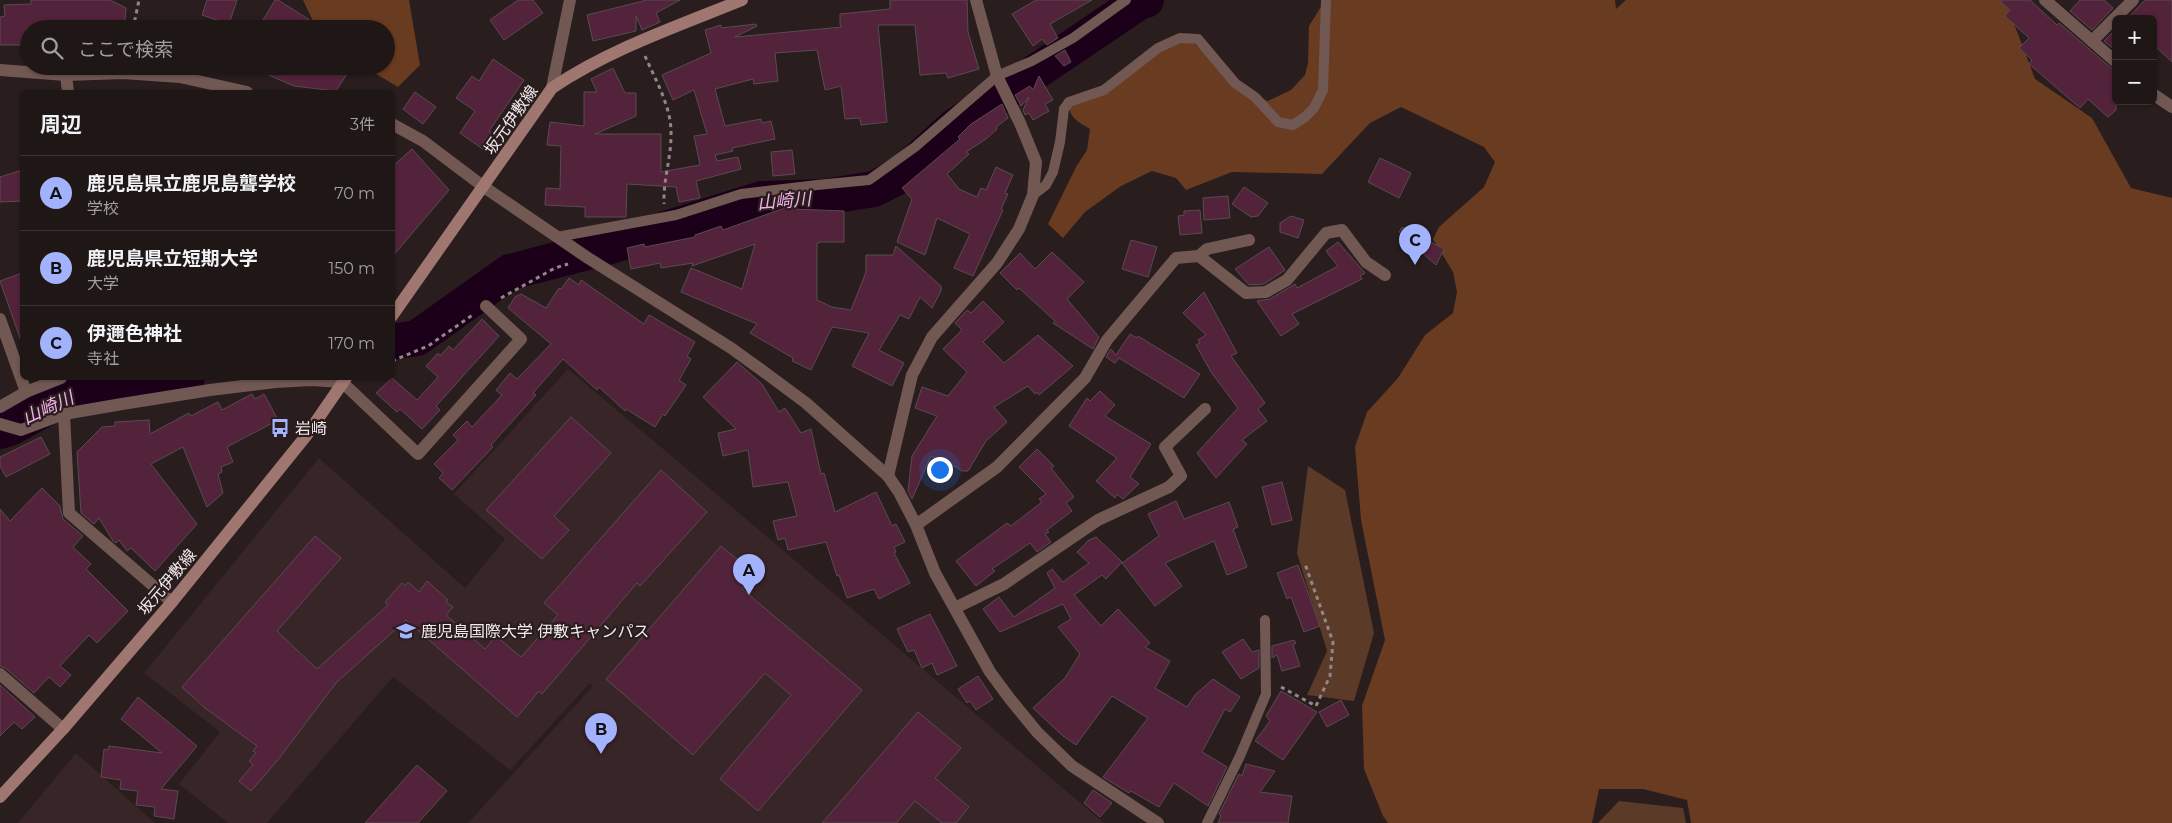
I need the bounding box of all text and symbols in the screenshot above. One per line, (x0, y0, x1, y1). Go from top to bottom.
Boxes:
map controls (2112, 15, 2157, 105)
button: + (2112, 15, 2157, 60)
search box (20, 20, 395, 75)
icon: search (38, 34, 66, 62)
text: ここで検索 (78, 38, 173, 61)
button: − (2112, 60, 2157, 105)
street label: 坂元伊敷線 (480, 82, 542, 158)
text: 周辺 (40, 112, 82, 137)
text: 3件 (350, 115, 375, 134)
text: 鹿児島県立鹿児島聾学校 (87, 172, 296, 195)
text: A (50, 184, 62, 203)
text: 70 m (334, 184, 375, 203)
water label: 山崎川 (756, 188, 814, 214)
text: 学校 (87, 199, 119, 218)
pin: C (1399, 224, 1431, 265)
text: 鹿児島県立短期大学 (87, 247, 258, 270)
text: B (50, 259, 62, 278)
text: 150 m (328, 259, 375, 278)
text: 大学 (87, 274, 119, 293)
text: 伊邇色神社 (87, 322, 182, 345)
text: C (50, 334, 62, 353)
text: 170 m (328, 334, 375, 353)
text: 寺社 (87, 349, 119, 368)
water label: 山崎川 (19, 386, 79, 429)
bus stop icon: 岩崎 (269, 417, 291, 439)
place label: 岩崎 (295, 419, 327, 438)
your location (927, 457, 953, 483)
street label: 坂元伊敷線 (134, 545, 200, 619)
pin: A (733, 554, 765, 595)
school or university icon: 鹿児島国際大学 伊敷キャンパス (395, 620, 417, 642)
place label: 鹿児島国際大学 伊敷キャンパス (421, 622, 649, 641)
pin: B (585, 713, 617, 754)

